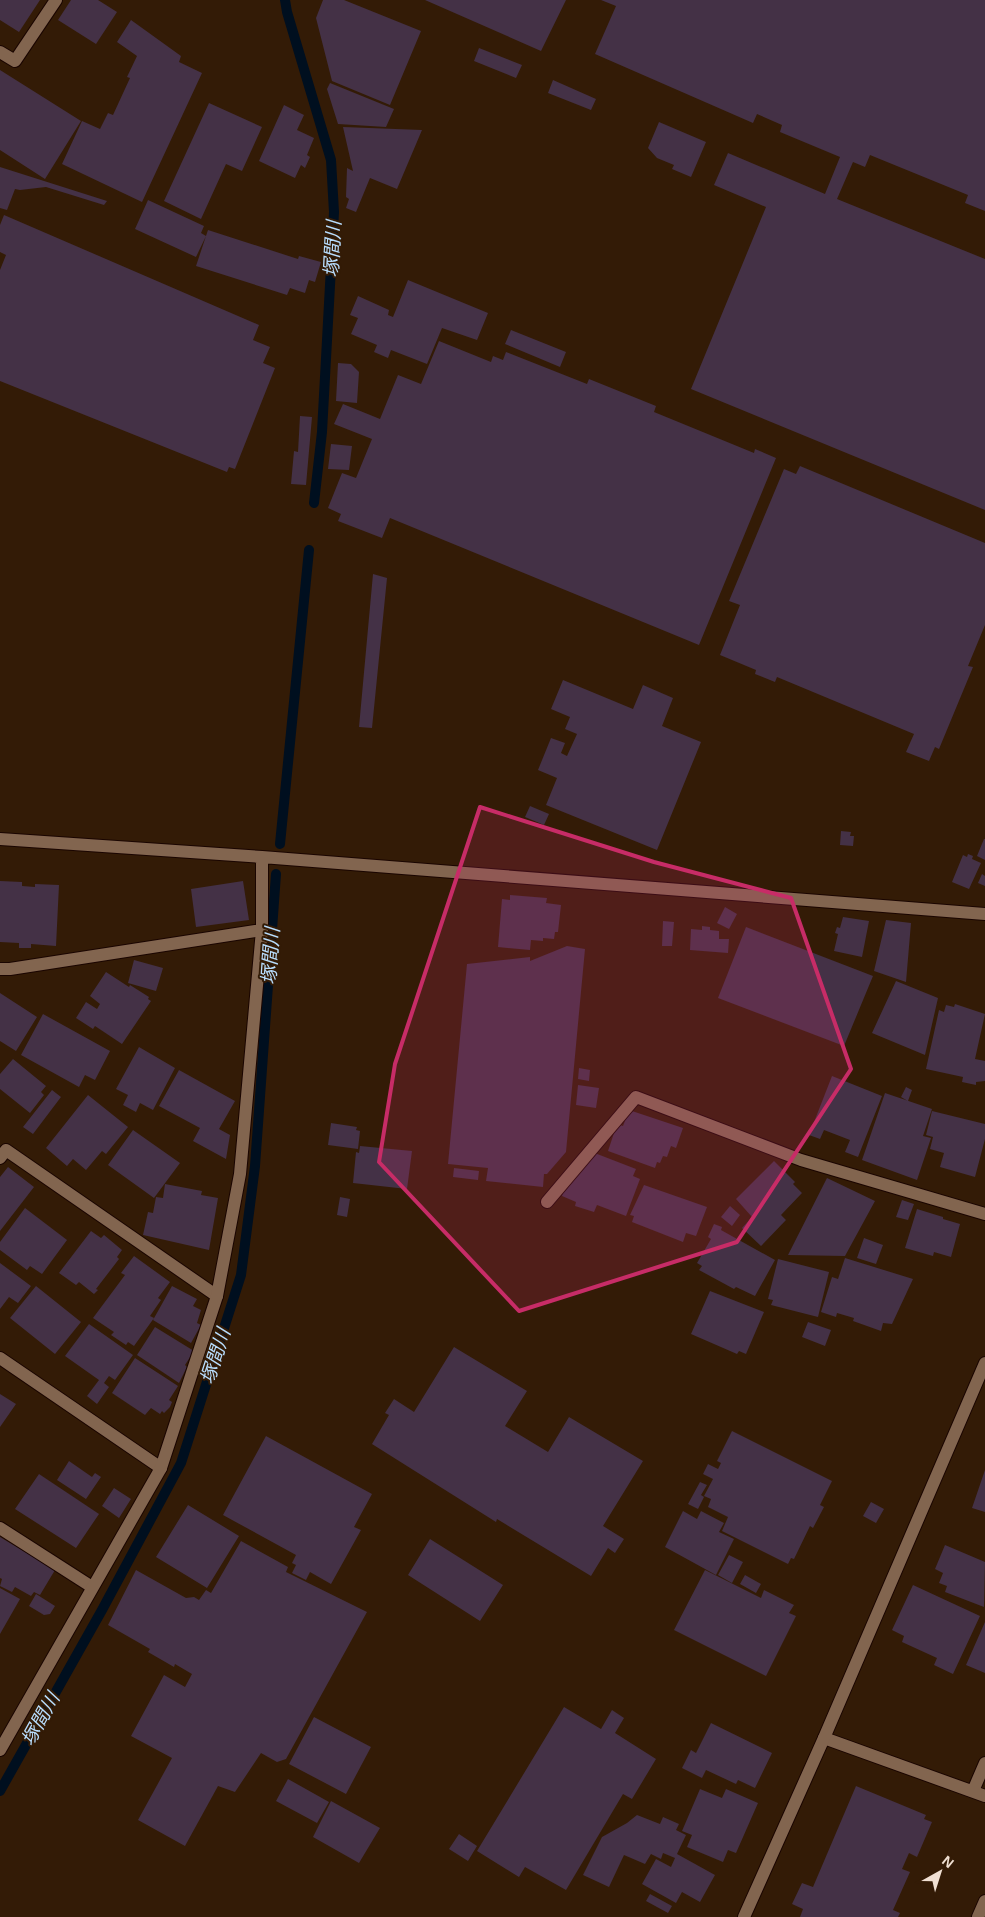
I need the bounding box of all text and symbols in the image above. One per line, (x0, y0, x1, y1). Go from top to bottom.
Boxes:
water label: 塚間川 (321, 218, 345, 278)
water label: 塚間川 (258, 925, 283, 985)
water label: 塚間川 (197, 1324, 235, 1387)
water label: 塚間川 (17, 1687, 64, 1749)
north arrow (915, 1847, 965, 1897)
text: N (939, 1852, 957, 1871)

